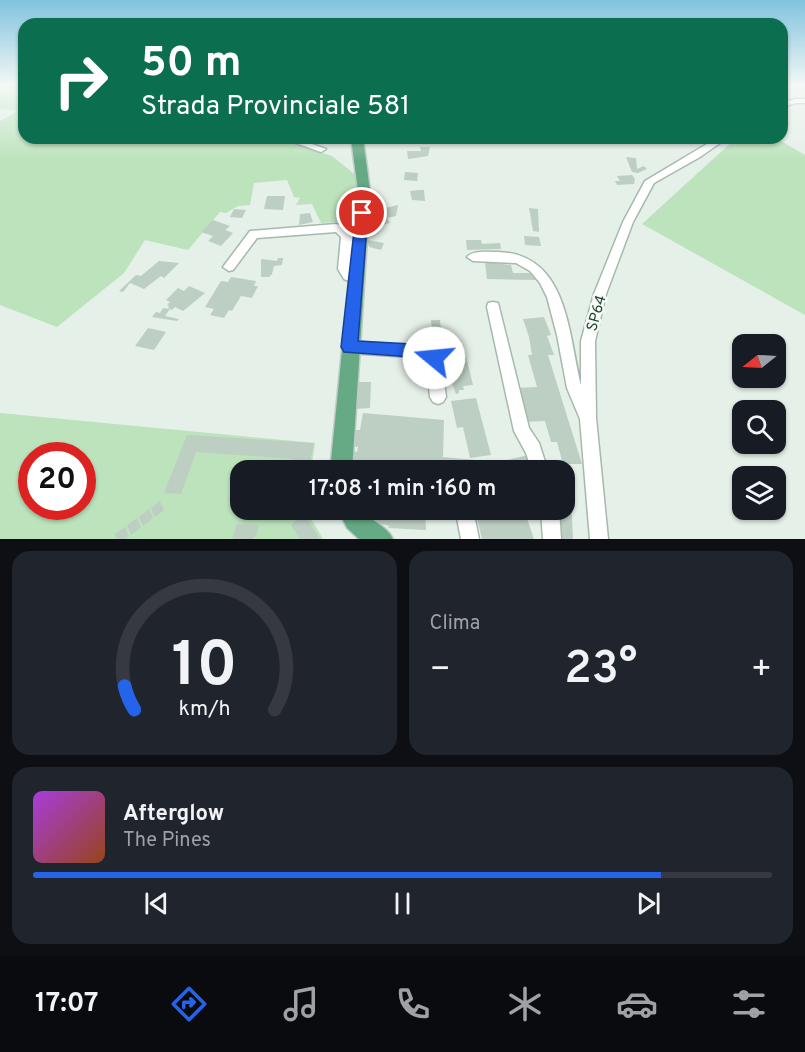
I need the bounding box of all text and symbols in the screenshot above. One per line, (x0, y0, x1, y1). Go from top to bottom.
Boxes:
text: 50 m (141, 38, 242, 91)
icon: right (42, 42, 120, 120)
text: Strada Provinciale 581 (141, 90, 410, 124)
pin (336, 187, 387, 238)
icon: arrive (345, 196, 378, 229)
street label: SP64 (583, 293, 612, 334)
position arrow (402, 326, 466, 390)
north arrow (732, 334, 786, 388)
map controls (732, 334, 786, 520)
button: search (732, 400, 786, 454)
speed limit sign: 20 (18, 442, 96, 520)
button: layers (732, 466, 786, 520)
text: 17:08 · 1 min · 160 m (309, 476, 496, 503)
text: Clima (430, 611, 480, 637)
text: 10 (171, 629, 237, 708)
text: 23° (564, 642, 637, 699)
text: − (430, 650, 451, 692)
text: + (751, 650, 772, 692)
text: km/h (178, 696, 230, 723)
text: Afterglow (123, 801, 224, 828)
text: The Pines (123, 828, 211, 854)
icon: previous (140, 887, 173, 920)
icon: pause (386, 887, 419, 920)
icon: next (632, 887, 665, 920)
icon: directions (168, 983, 210, 1025)
icon: music (280, 983, 322, 1025)
icon: phone (392, 983, 434, 1025)
icon: climate (504, 983, 546, 1025)
icon: car (616, 983, 658, 1025)
icon: filters (728, 983, 770, 1025)
text: 17:07 (35, 987, 99, 1021)

